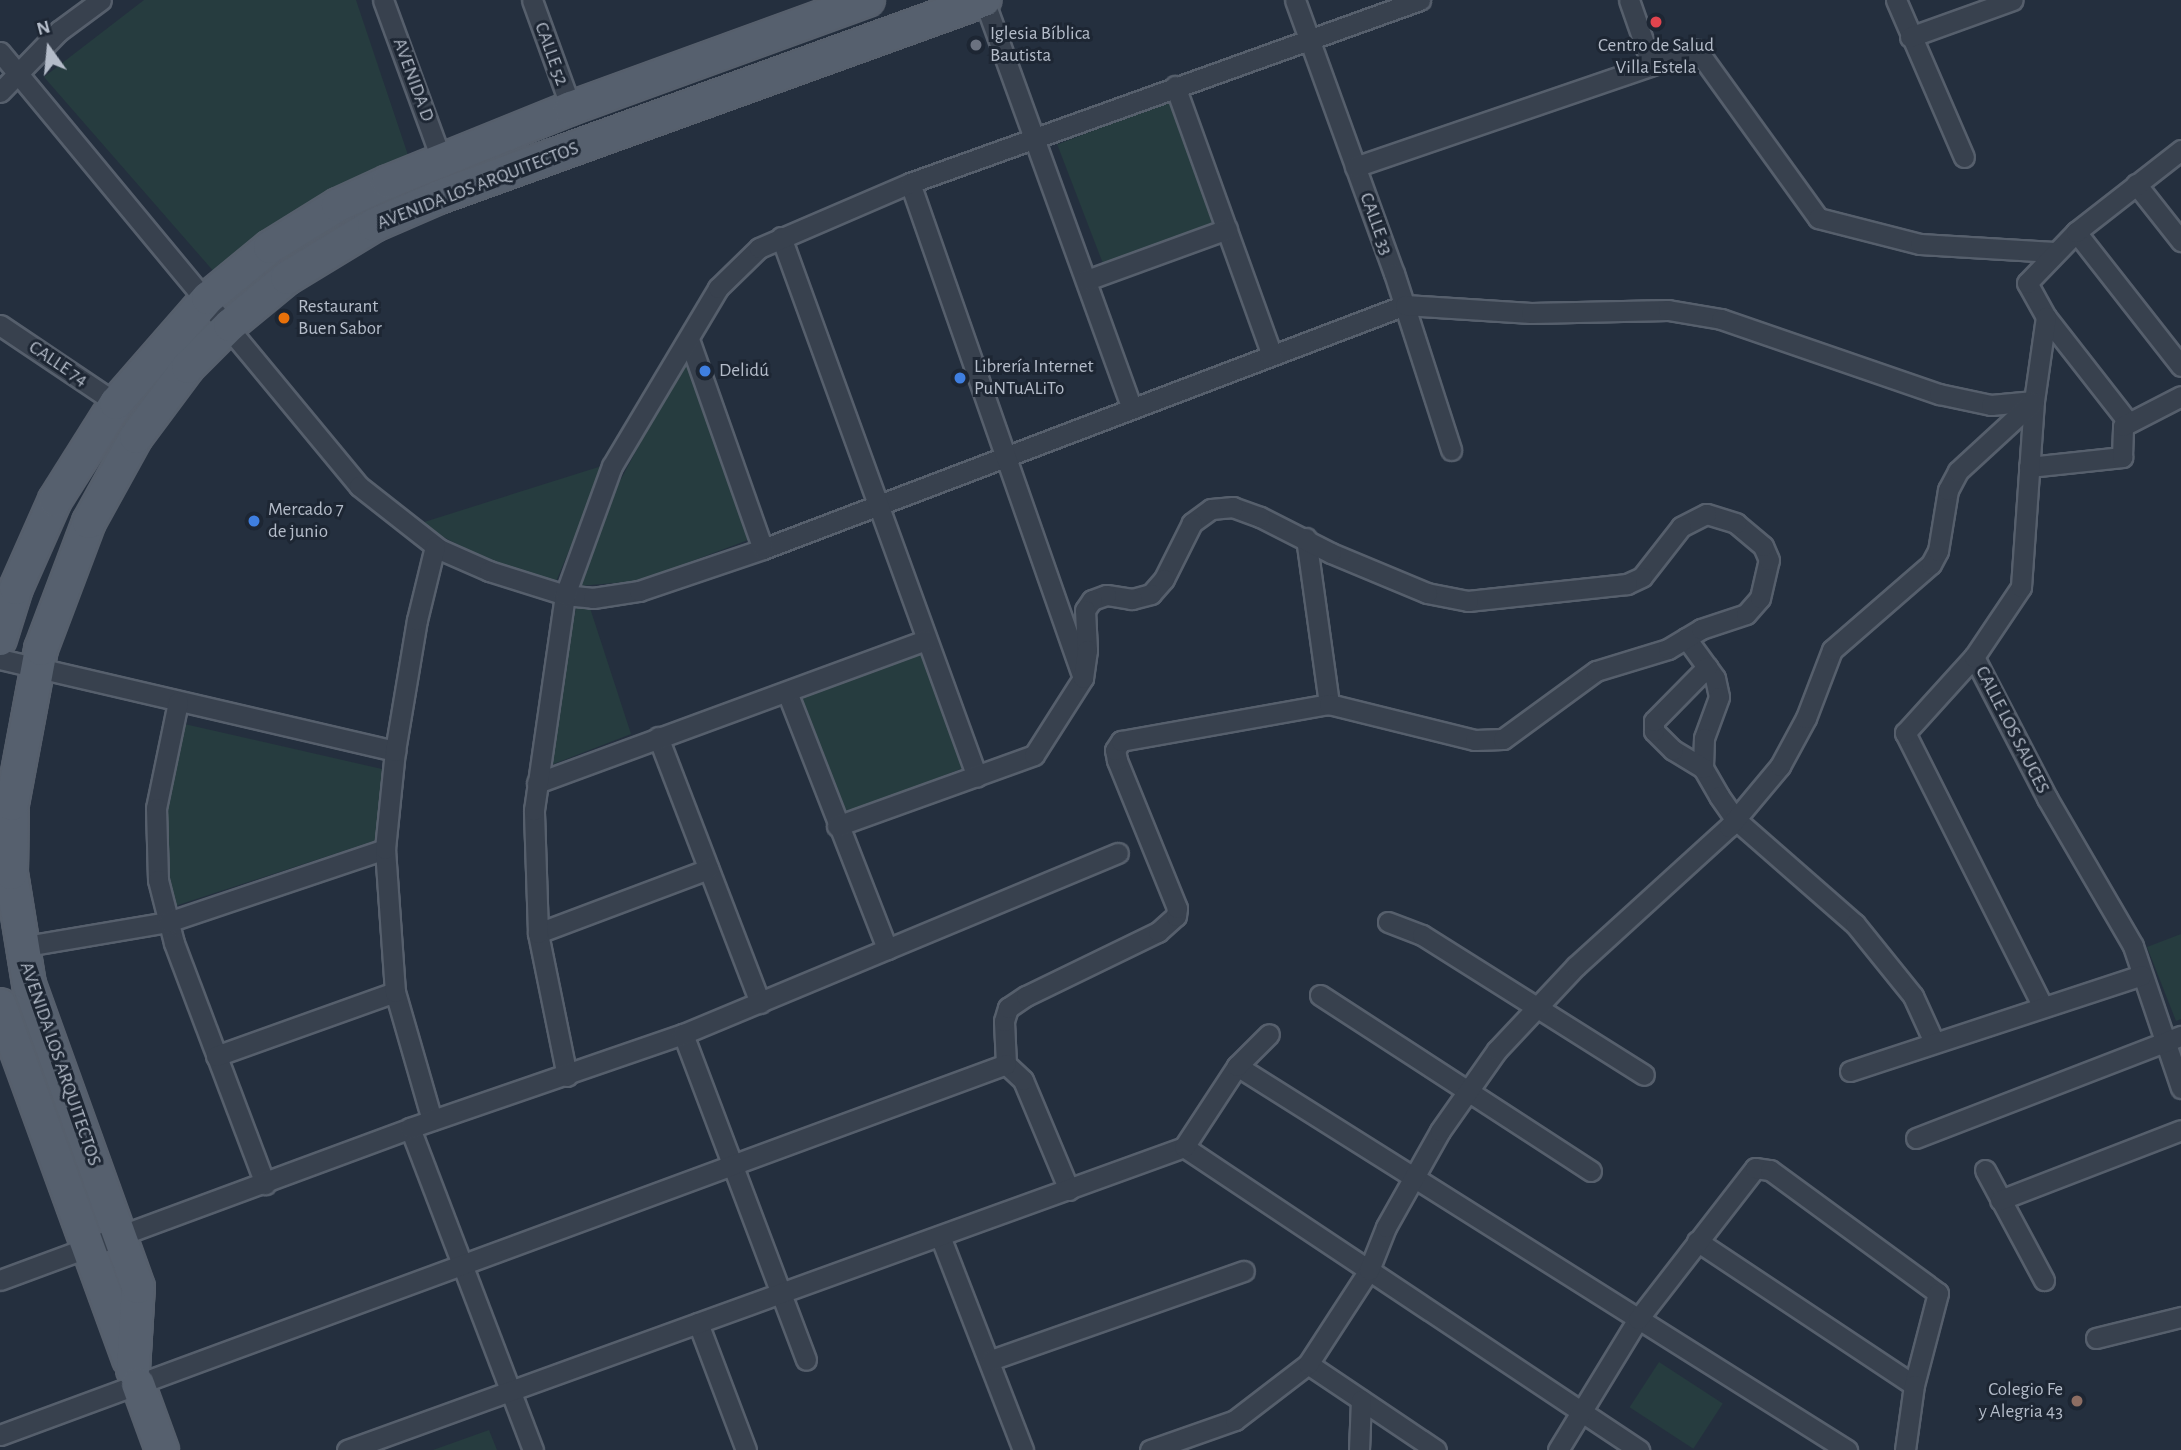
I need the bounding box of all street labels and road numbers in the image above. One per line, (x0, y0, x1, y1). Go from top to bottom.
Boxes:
street label: CALLE 52 (529, 19, 573, 89)
street label: AVENIDA D (387, 35, 439, 125)
street label: AVENIDA LOS ARQUITECTOS (374, 137, 582, 235)
street label: CALLE 33 (1354, 190, 1398, 258)
street label: CALLE 74 (24, 336, 92, 392)
street label: CALLE LOS SAUCES (1970, 662, 2054, 798)
street label: AVENIDA LOS ARQUITECTOS (14, 959, 106, 1169)

